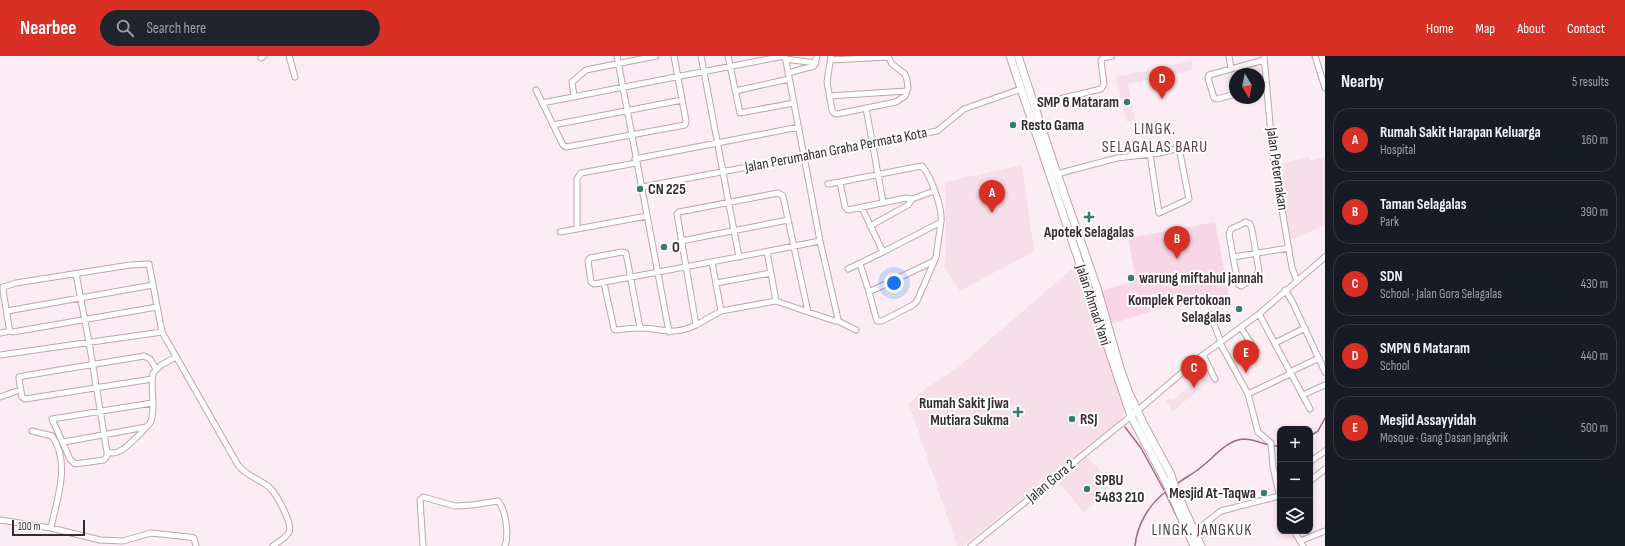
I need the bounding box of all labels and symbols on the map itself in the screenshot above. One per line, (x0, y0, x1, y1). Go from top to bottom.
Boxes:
pin: D (1149, 66, 1175, 99)
north arrow (1229, 68, 1265, 104)
place label: SMP 6 Mataram (1037, 93, 1119, 112)
marker: SMP 6 Mataram (1122, 97, 1132, 107)
place label: Resto Gama (1021, 116, 1084, 135)
marker: Resto Gama (1008, 120, 1018, 130)
district label: LINGK. SELAGALAS BARU (1102, 120, 1208, 157)
street label: Jalan Perumahan Graha Permata Kota (742, 123, 929, 177)
street label: Jalan Peternakan (1262, 125, 1292, 212)
place label: CN 225 (648, 180, 686, 199)
pin: A (979, 180, 1005, 213)
marker: CN 225 (635, 184, 645, 194)
marker: Apotek Selagalas (1084, 212, 1094, 222)
place label: Apotek Selagalas (1043, 223, 1134, 242)
pin: B (1164, 226, 1190, 259)
place label: O (672, 238, 680, 257)
marker: O (659, 242, 669, 252)
street label: Jalan Ahmad Yani (1071, 261, 1115, 348)
place label: warung miftahul jannah (1139, 269, 1263, 288)
your location (884, 273, 904, 293)
marker: warung miftahul jannah (1126, 273, 1136, 283)
place label: Komplek Pertokoan Selagalas (1128, 291, 1231, 327)
marker: Komplek Pertokoan Selagalas (1234, 304, 1244, 314)
pin: E (1233, 340, 1259, 373)
pin: C (1181, 355, 1207, 388)
place label: Rumah Sakit Jiwa Mutiara Sukma (919, 394, 1009, 430)
marker: Rumah Sakit Jiwa Mutiara Sukma (1012, 406, 1024, 418)
place label: RSJ (1080, 410, 1098, 429)
marker: RSJ (1067, 414, 1077, 424)
street label: Jalan Gora 2 (1022, 455, 1079, 508)
place label: SPBU 5483 210 (1095, 471, 1144, 507)
marker: SPBU 5483 210 (1082, 484, 1092, 494)
place label: Mesjid At-Taqwa (1169, 484, 1256, 503)
marker: Mesjid At-Taqwa (1259, 488, 1269, 498)
scale bar (12, 518, 85, 537)
district label: LINGK. JANGKUK (1151, 521, 1253, 540)

